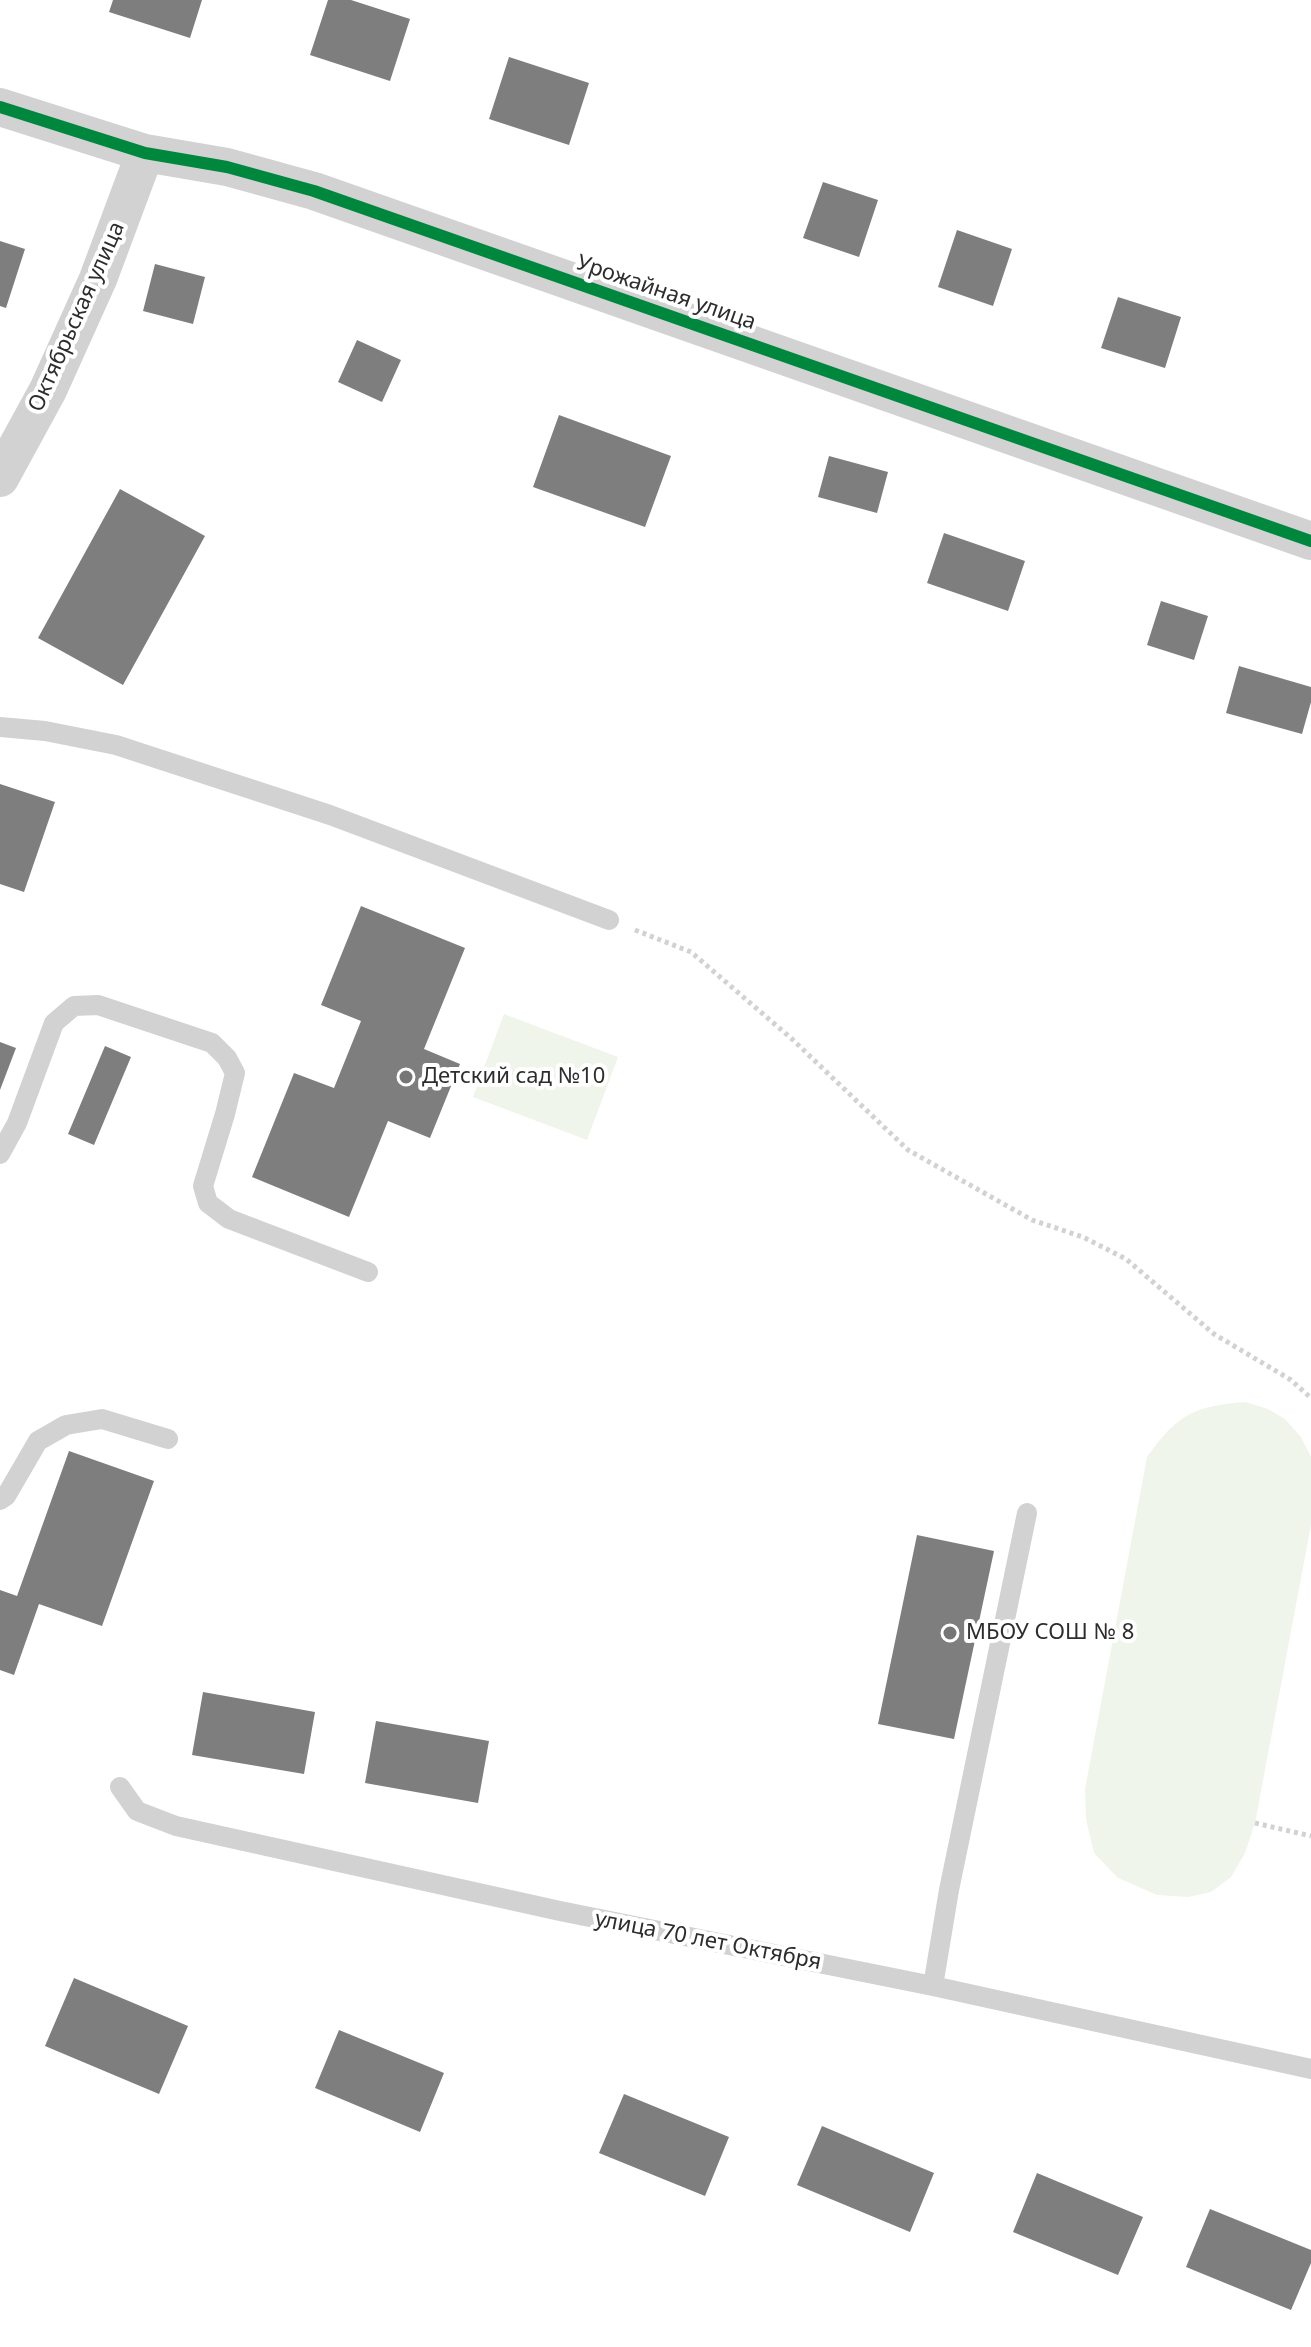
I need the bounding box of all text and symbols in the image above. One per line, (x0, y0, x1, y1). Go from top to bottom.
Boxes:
street label: Октябрьская улица (23, 218, 131, 416)
street label: Урожайная улица (573, 250, 759, 336)
place label: Детский сад №10 (422, 1064, 605, 1090)
marker: Детский сад №10 (397, 1068, 415, 1086)
place label: МБОУ СОШ № 8 (966, 1620, 1134, 1646)
marker: МБОУ СОШ № 8 (941, 1624, 959, 1642)
street label: улица 70 лет Октября (593, 1906, 823, 1976)

